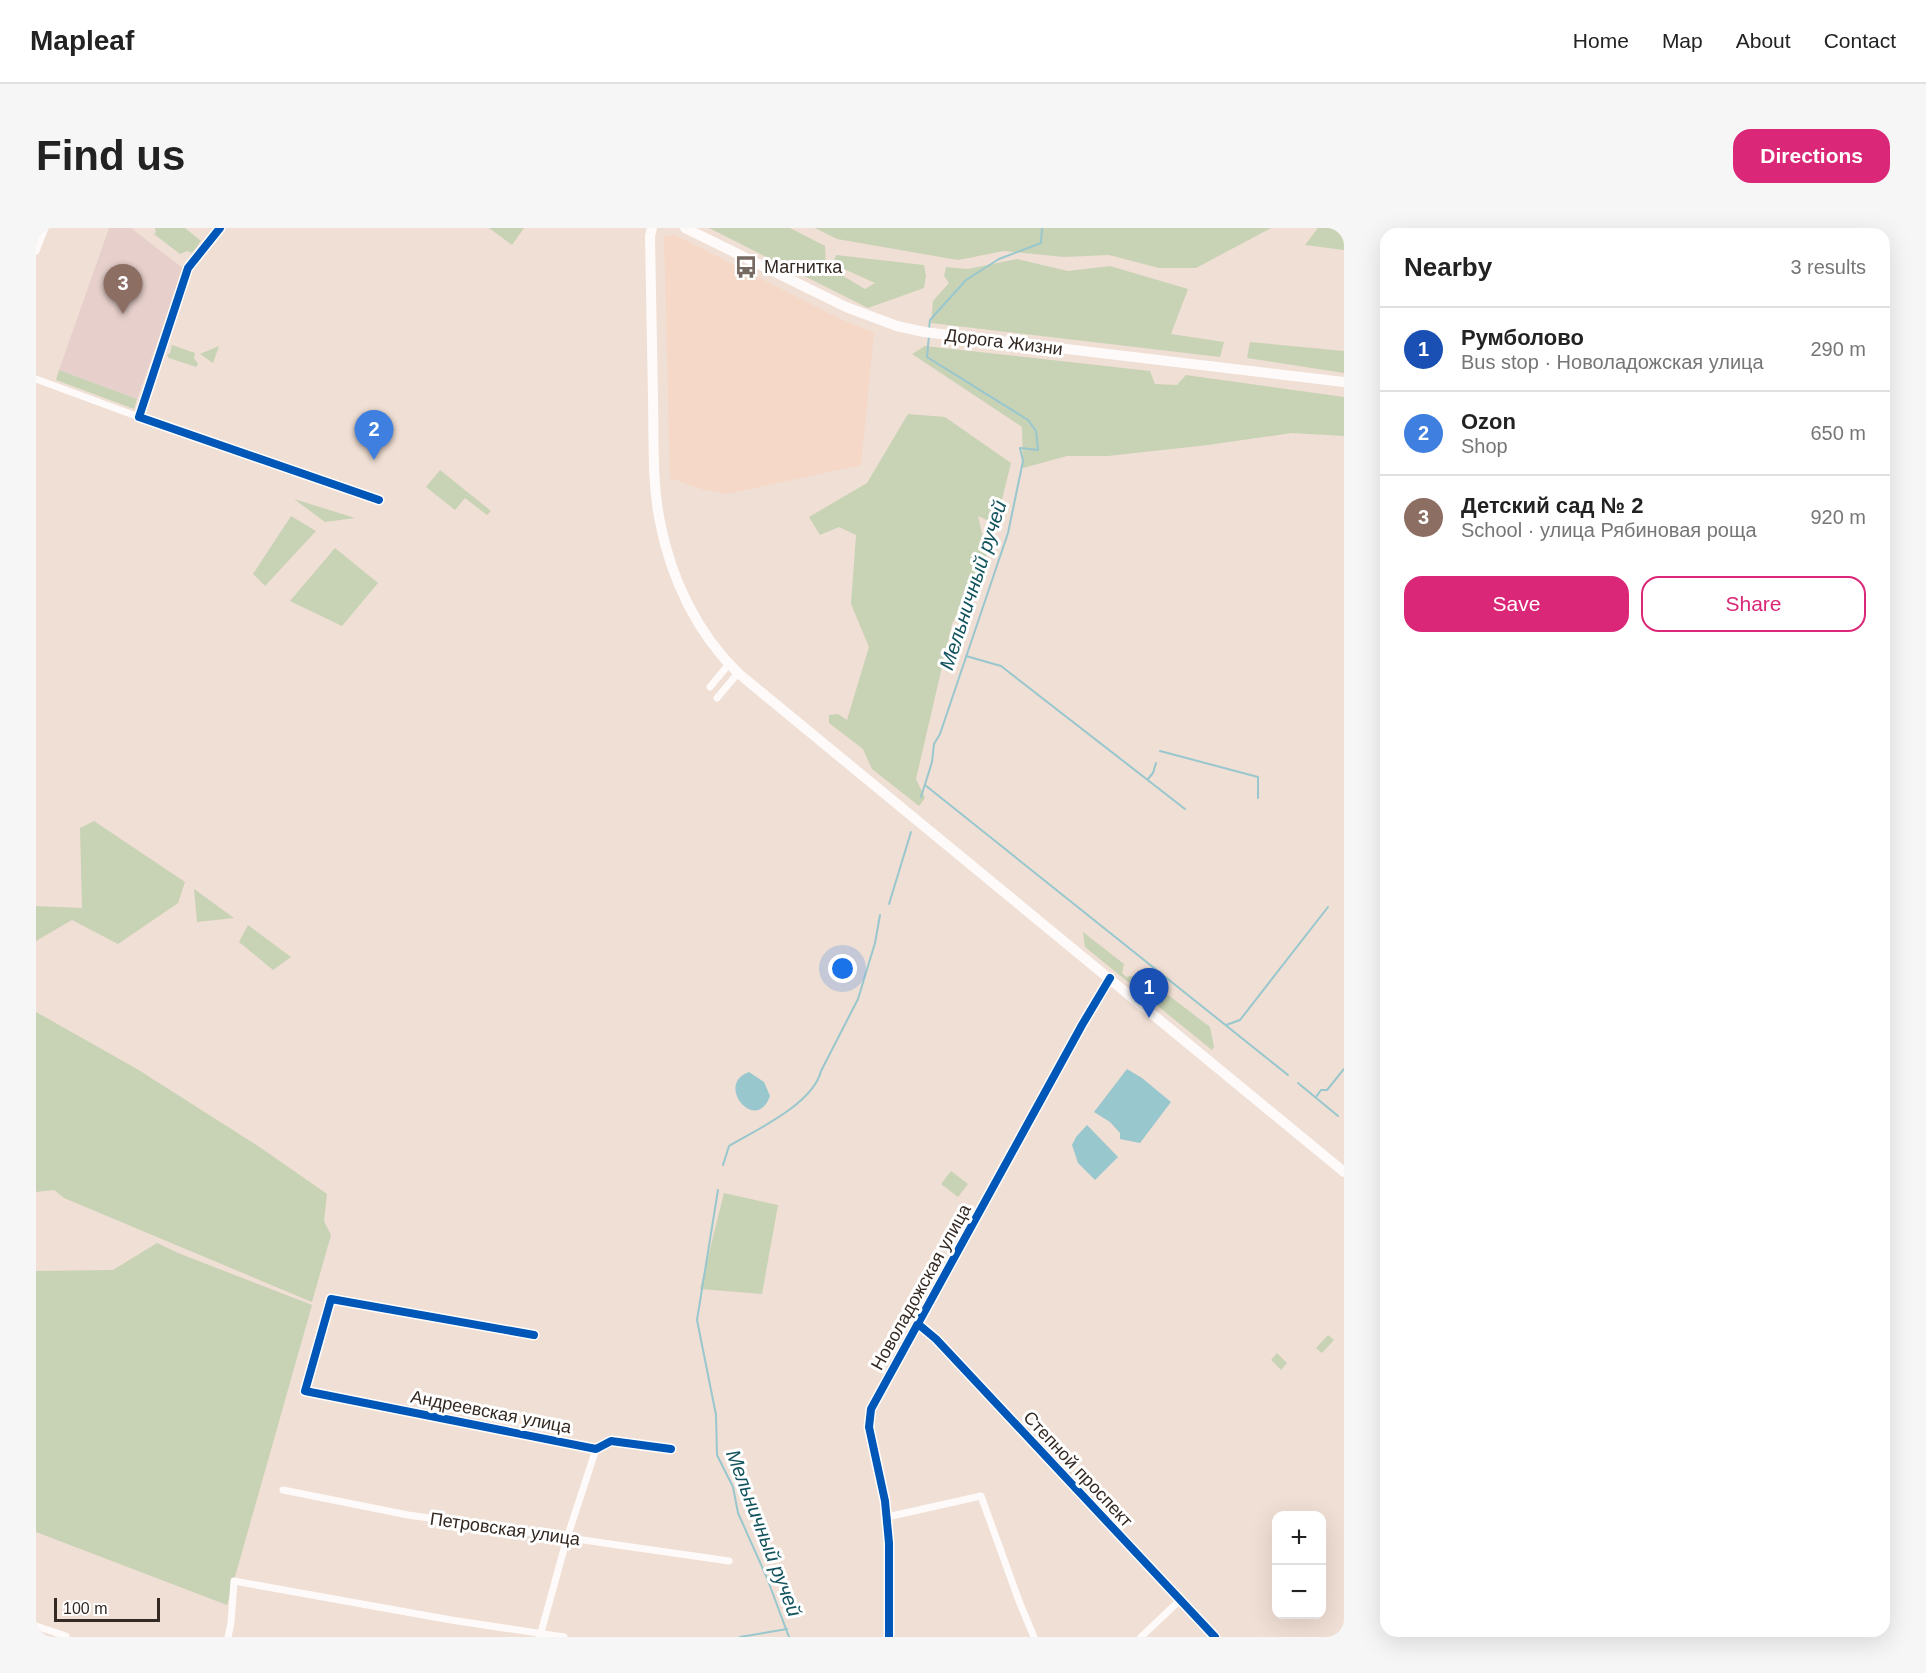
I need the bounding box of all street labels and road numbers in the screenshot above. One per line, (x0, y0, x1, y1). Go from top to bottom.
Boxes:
street label: Дорога Жизни (944, 325, 1064, 359)
street label: Новоладожская улица (867, 1200, 975, 1373)
street label: Андреевская улица (409, 1387, 574, 1438)
street label: Степной проспект (1019, 1407, 1137, 1531)
street label: Петровская улица (429, 1509, 582, 1550)

